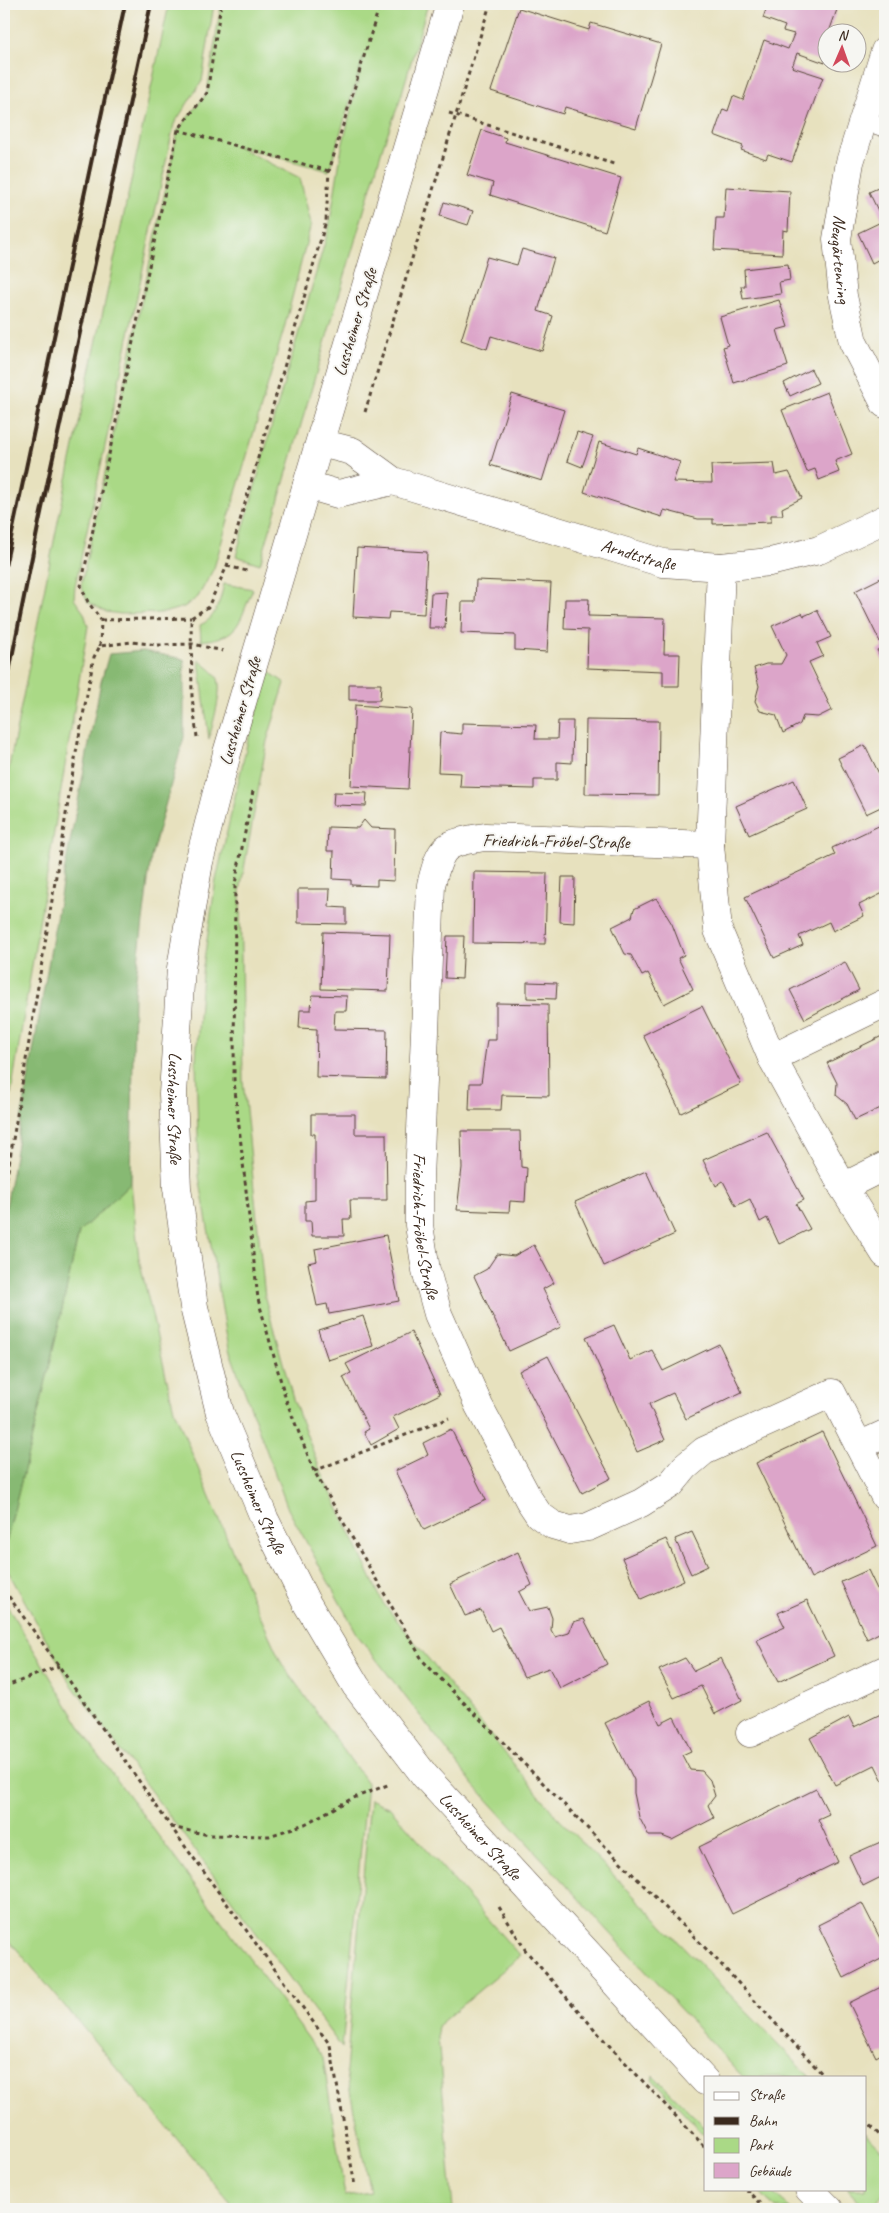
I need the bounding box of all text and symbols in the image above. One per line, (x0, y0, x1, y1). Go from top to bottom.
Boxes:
north arrow (816, 22, 866, 72)
text: N (838, 27, 849, 44)
street label: Neugärtenring (826, 214, 856, 307)
street label: Lussheimer Straße (328, 264, 382, 379)
street label: Arndtstraße (599, 534, 677, 575)
street label: Lussheimer Straße (214, 653, 266, 768)
street label: Friedrich-Fröbel-Straße (482, 829, 631, 853)
street label: Lussheimer Straße (162, 1052, 187, 1166)
street label: Friedrich-Fröbel-Straße (408, 1153, 445, 1303)
street label: Lussheimer Straße (226, 1447, 292, 1559)
street label: Lussheimer Straße (435, 1788, 527, 1886)
legend (704, 2076, 866, 2190)
text: Straße (749, 2086, 785, 2105)
text: Bahn (749, 2112, 777, 2131)
text: Park (749, 2136, 774, 2155)
text: Gebäude (749, 2162, 792, 2181)

